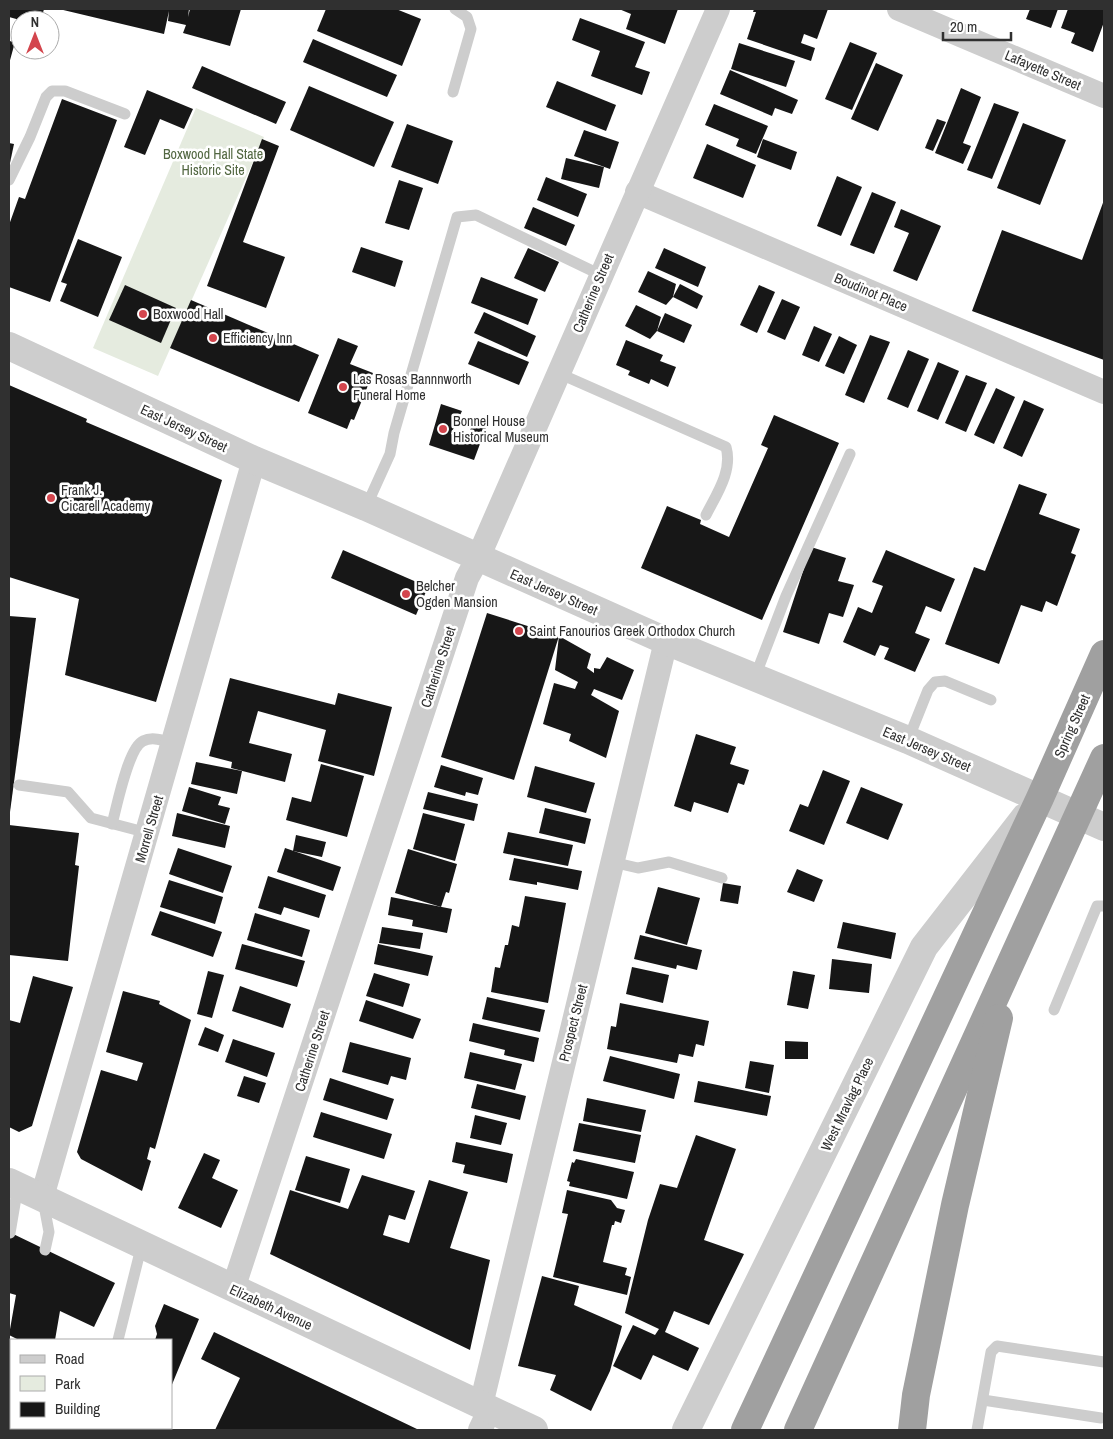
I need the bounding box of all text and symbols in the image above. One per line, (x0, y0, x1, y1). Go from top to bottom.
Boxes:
north arrow (10, 10, 60, 60)
scale bar (943, 10, 1010, 42)
text: N (31, 13, 39, 31)
text: 20 m (950, 16, 977, 37)
street label: Lafayette Street (1002, 46, 1084, 94)
park label: Boxwood Hall State Historic Site (163, 145, 263, 179)
street label: Catherine Street (568, 251, 618, 335)
street label: Boudinot Place (832, 269, 910, 315)
place label: Boxwood Hall (153, 305, 223, 323)
marker: Boxwood Hall (137, 308, 149, 320)
place label: Efficiency Inn (223, 329, 292, 347)
marker: Efficiency Inn (207, 332, 219, 344)
place label: Las Rosas Bannnworth Funeral Home (353, 370, 472, 404)
marker: Las Rosas Bannnworth Funeral Home (337, 381, 349, 393)
street label: East Jersey Street (138, 400, 230, 456)
place label: Bonnel House Historical Museum (453, 412, 549, 446)
marker: Bonnel House Historical Museum (437, 423, 449, 435)
place label: Frank J. Cicarell Academy (61, 481, 151, 515)
marker: Frank J. Cicarell Academy (45, 492, 57, 504)
street label: East Jersey Street (507, 565, 601, 619)
place label: Belcher Ogden Mansion (416, 577, 498, 611)
marker: Belcher Ogden Mansion (400, 588, 412, 600)
place label: Saint Fanourios Greek Orthodox Church (529, 622, 735, 640)
street label: Catherine Street (416, 624, 460, 710)
marker: Saint Fanourios Greek Orthodox Church (513, 625, 525, 637)
street label: Spring Street (1050, 691, 1094, 761)
street label: East Jersey Street (880, 722, 974, 776)
street label: Morrell Street (131, 793, 167, 865)
street label: Prospect Street (555, 982, 591, 1064)
street label: Catherine Street (290, 1008, 334, 1094)
street label: West Mravlag Place (817, 1054, 877, 1154)
street label: Elizabeth Avenue (227, 1280, 315, 1334)
legend (10, 1339, 172, 1429)
text: Road (55, 1348, 84, 1369)
text: Park (55, 1373, 81, 1394)
text: Building (55, 1398, 100, 1419)

